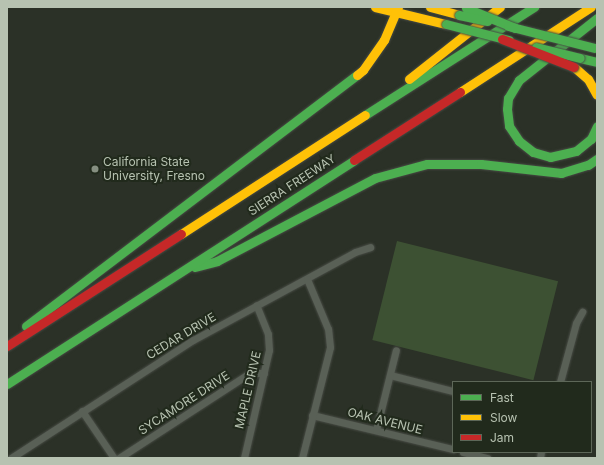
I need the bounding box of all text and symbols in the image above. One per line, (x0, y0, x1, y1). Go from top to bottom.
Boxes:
street label: SIERRA FREEWAY (246, 151, 338, 219)
place label: California State University, Fresno (103, 155, 205, 183)
marker: California State University, Fresno (90, 164, 100, 174)
street label: CEDAR DRIVE (144, 310, 218, 362)
street label: MAPLE DRIVE (232, 350, 264, 430)
street label: SYCAMORE DRIVE (136, 368, 232, 438)
legend (452, 381, 592, 453)
text: Fast (490, 390, 514, 405)
street label: OAK AVENUE (346, 405, 424, 437)
text: Slow (490, 410, 517, 425)
text: Jam (490, 430, 514, 445)

